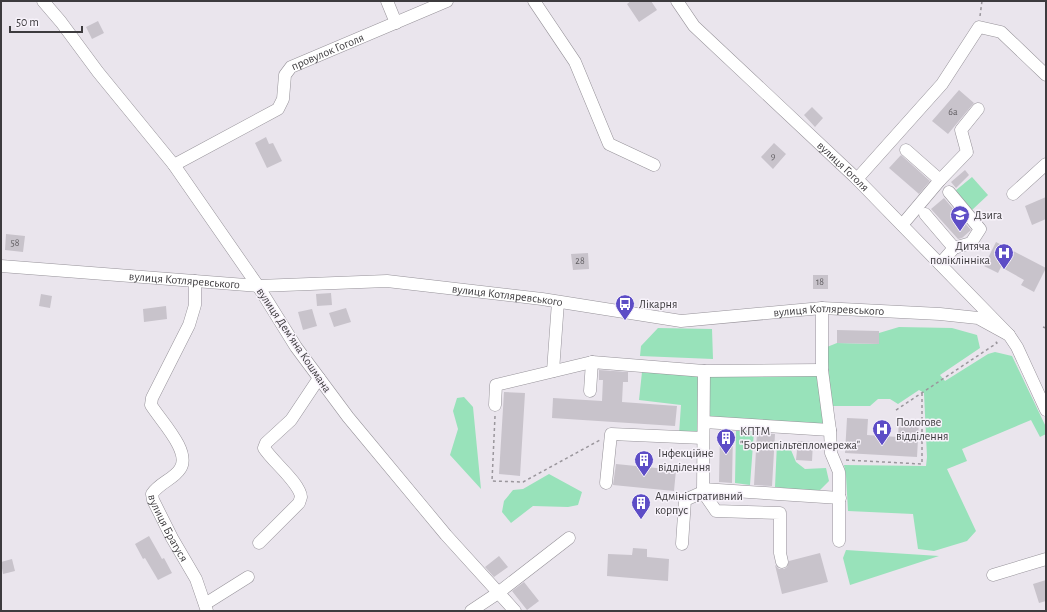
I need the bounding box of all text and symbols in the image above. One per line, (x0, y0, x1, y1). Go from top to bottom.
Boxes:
scale bar (10, 8, 82, 34)
text: 50 m (16, 16, 39, 28)
street label: провулок Гоголя (289, 31, 366, 72)
house number: 6а (948, 107, 958, 117)
street label: вулиця Гоголя (815, 139, 871, 194)
house number: 9 (771, 151, 776, 161)
school or university icon: Дзига (949, 204, 971, 232)
place label: Дзига (974, 209, 1003, 221)
house number: 58 (11, 238, 20, 248)
place label: Дитяча поліклінніка (930, 240, 991, 266)
hospital icon: Дитяча поліклінніка (993, 242, 1015, 270)
house number: 28 (575, 256, 585, 266)
street label: вулиця Котляревського (128, 270, 241, 291)
house number: 18 (816, 277, 824, 287)
street label: вулиця Котляревського (451, 283, 564, 308)
street label: вулиця Демʼяна Кошмана (254, 285, 334, 396)
bus stop icon: Лікарня (614, 293, 636, 321)
place label: Лікарня (639, 298, 677, 310)
street label: вулиця Котляревського (773, 302, 885, 319)
place label: Пологове відділення (896, 416, 949, 442)
hospital icon: Пологове відділення (871, 418, 893, 446)
place label: КПТМ "Бориспільтепломережа" (740, 425, 860, 451)
building icon: КПТМ "Бориспільтепломережа" (715, 427, 737, 455)
place label: Інфекційне відділення (658, 447, 713, 473)
building icon: Інфекційне відділення (633, 449, 655, 477)
place label: Адміністративний корпус (655, 490, 743, 517)
building icon: Адміністративний корпус (630, 492, 652, 520)
street label: вулиця Братуся (146, 494, 190, 564)

